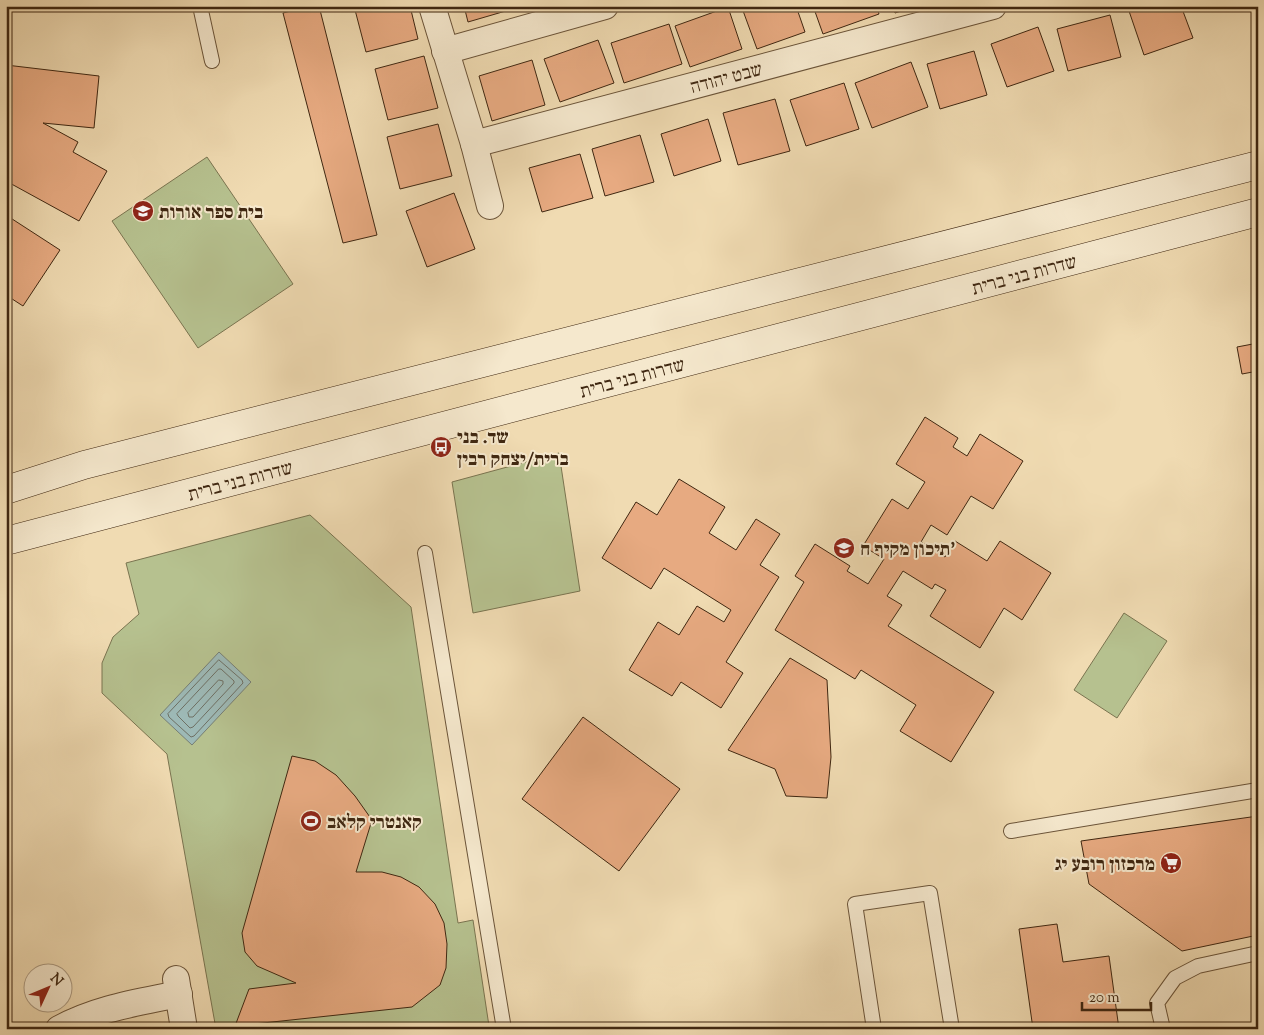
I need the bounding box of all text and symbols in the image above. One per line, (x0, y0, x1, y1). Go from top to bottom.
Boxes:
street label: שבט יהודה (687, 57, 766, 102)
school or university icon: בית ספר אורות (131, 199, 155, 223)
place label: בית ספר אורות (159, 200, 263, 227)
street label: שדרות בני ברית (969, 249, 1080, 303)
street label: שדרות בני ברית (577, 352, 688, 406)
place label: שד. בני ברית/יצחק רבין (457, 425, 569, 474)
bus stop icon: שד. בני ברית/יצחק רבין (429, 435, 453, 459)
street label: שדרות בני ברית (185, 455, 296, 509)
school or university icon: תיכון מקיף ח' (832, 536, 856, 560)
place label: תיכון מקיף ח' (860, 537, 955, 564)
sports icon: קאנטרי קלאב (299, 809, 323, 833)
place label: קאנטרי קלאב (327, 810, 422, 837)
supermarket icon: מרכזון רובע יג (1159, 851, 1183, 875)
place label: מרכזון רובע יג (1055, 852, 1155, 879)
north arrow (22, 962, 72, 1012)
text: N (45, 969, 67, 991)
scale bar (1082, 980, 1150, 1012)
text: 20 m (1089, 988, 1120, 1009)

